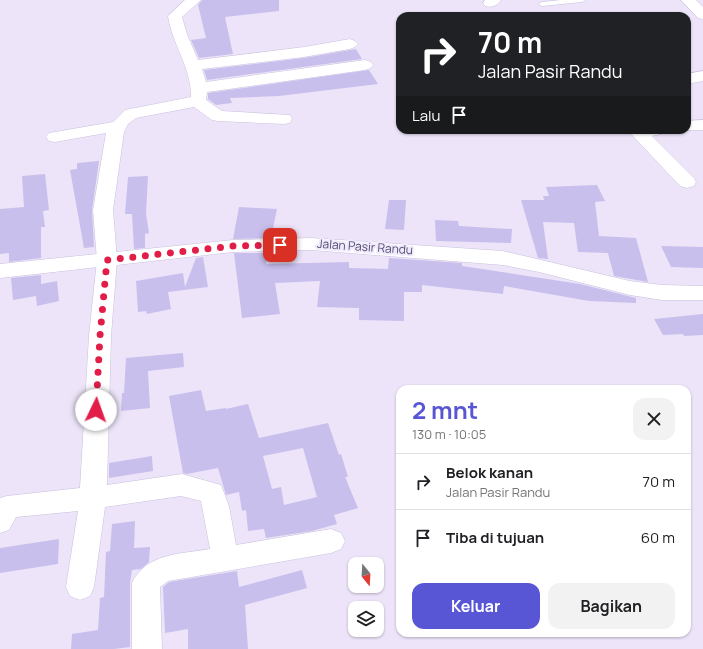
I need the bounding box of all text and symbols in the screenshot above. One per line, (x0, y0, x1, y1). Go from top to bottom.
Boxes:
text: 70 m (478, 23, 542, 61)
icon: right (412, 28, 464, 80)
text: Jalan Pasir Randu (478, 59, 622, 83)
icon: arrive (448, 104, 470, 126)
text: Lalu (412, 105, 440, 126)
pin (263, 228, 297, 262)
icon: arrive (269, 234, 291, 256)
street label: Jalan Pasir Randu (316, 235, 414, 258)
position arrow (75, 389, 117, 431)
text: 2 mnt (412, 393, 478, 426)
button: close (633, 398, 675, 440)
text: 130 m · 10:05 (412, 425, 486, 443)
text: Belok kanan (446, 462, 533, 483)
icon: right (412, 471, 434, 493)
text: 70 m (643, 471, 675, 492)
text: Jalan Pasir Randu (446, 483, 550, 501)
icon: arrive (412, 527, 434, 549)
text: Tiba di tujuan (446, 527, 544, 548)
text: 60 m (641, 527, 675, 548)
north arrow (348, 557, 384, 593)
map controls (348, 557, 384, 637)
button: Keluar (412, 583, 540, 629)
button: Bagikan (548, 583, 675, 629)
button: layers (348, 601, 384, 637)

